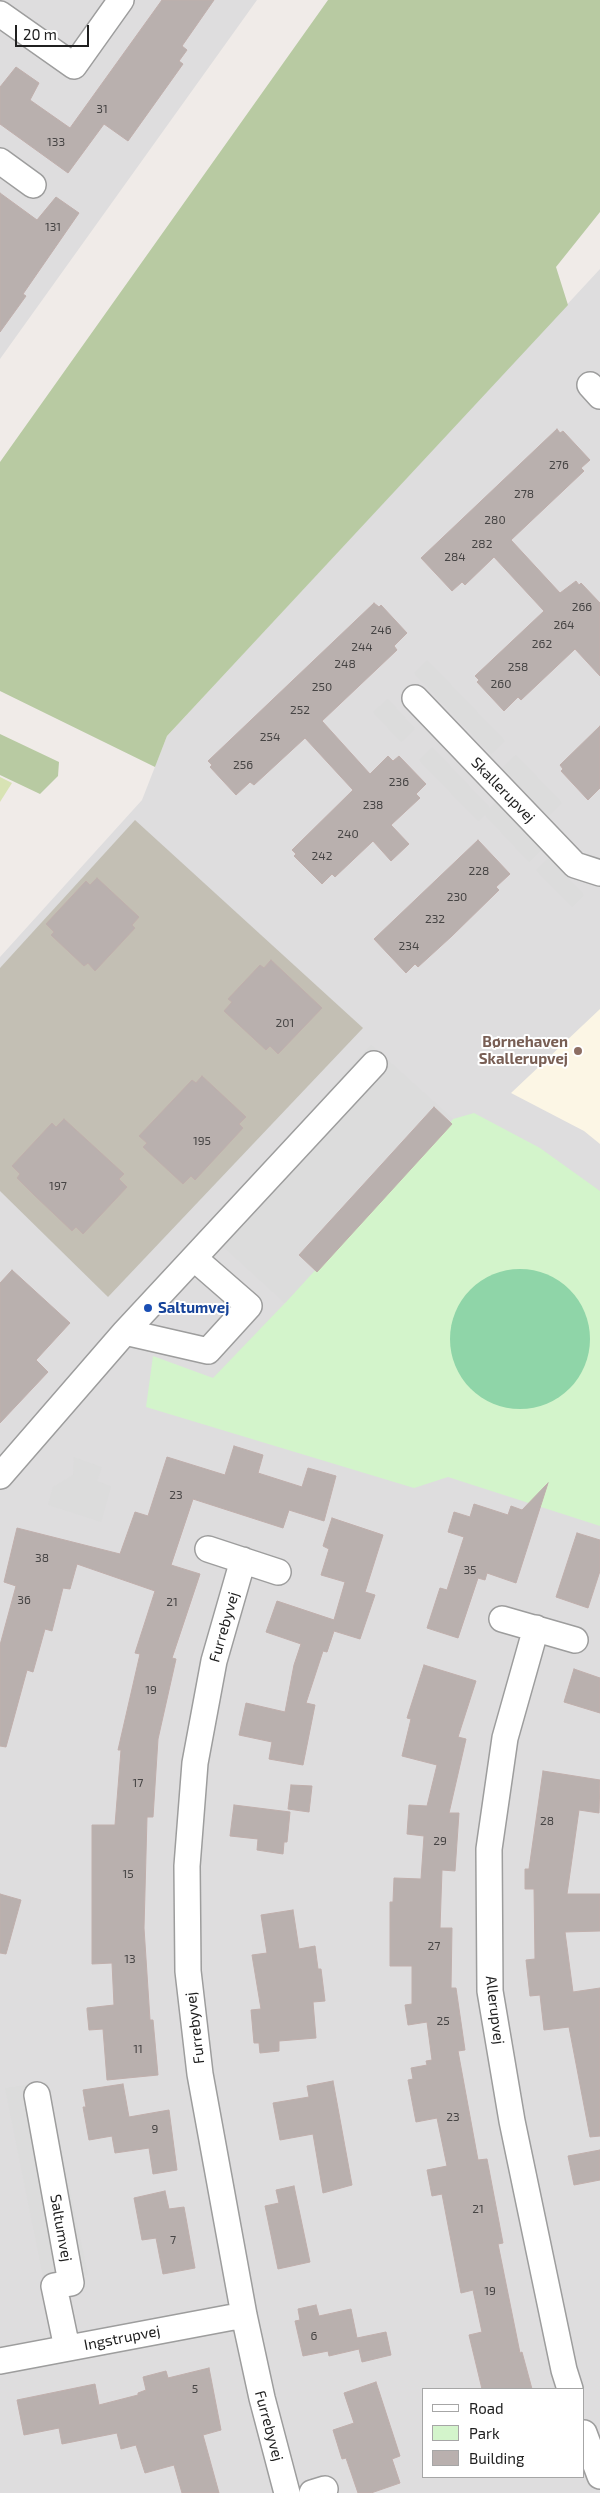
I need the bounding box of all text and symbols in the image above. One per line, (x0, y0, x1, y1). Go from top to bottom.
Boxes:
scale bar (18, 15, 91, 47)
text: 20 m (23, 25, 57, 43)
house number: 31 (96, 102, 108, 116)
house number: 133 (47, 135, 65, 149)
house number: 131 (45, 220, 61, 234)
house number: 276 (549, 458, 569, 472)
house number: 278 (514, 487, 534, 501)
house number: 280 (484, 513, 506, 527)
house number: 282 (472, 537, 492, 551)
house number: 284 (444, 550, 466, 564)
house number: 266 (572, 600, 592, 614)
house number: 264 (554, 618, 574, 632)
house number: 246 (371, 623, 391, 637)
house number: 262 (532, 637, 552, 651)
house number: 244 (351, 640, 373, 654)
house number: 248 (334, 657, 356, 671)
house number: 258 (508, 660, 528, 674)
house number: 260 (491, 677, 511, 691)
house number: 250 (312, 680, 332, 694)
house number: 252 (290, 703, 310, 717)
house number: 254 (260, 730, 280, 744)
street label: Skallerupvej (467, 753, 539, 827)
house number: 256 (233, 758, 253, 772)
house number: 236 (389, 775, 409, 789)
house number: 238 (363, 798, 383, 812)
house number: 240 (337, 827, 359, 841)
house number: 242 (312, 849, 332, 863)
house number: 228 (469, 864, 489, 878)
house number: 230 (447, 890, 467, 904)
house number: 232 (425, 912, 445, 926)
house number: 234 (399, 939, 419, 953)
house number: 201 (276, 1016, 294, 1030)
place label: Børnehaven Skallerupvej (479, 1033, 568, 1068)
marker: Børnehaven Skallerupvej (572, 1045, 584, 1057)
house number: 195 (193, 1134, 211, 1148)
house number: 197 (49, 1179, 67, 1193)
place label: Saltumvej (158, 1299, 229, 1317)
marker: Saltumvej (142, 1302, 154, 1314)
house number: 23 (169, 1488, 183, 1502)
house number: 38 (35, 1551, 49, 1565)
house number: 35 (463, 1563, 477, 1577)
street label: Furrebyvej (205, 1590, 243, 1664)
house number: 36 (17, 1593, 31, 1607)
house number: 21 (166, 1595, 178, 1609)
house number: 19 (145, 1683, 157, 1697)
house number: 17 (133, 1776, 143, 1790)
house number: 28 (540, 1814, 554, 1828)
house number: 29 (433, 1834, 447, 1848)
house number: 15 (122, 1867, 134, 1881)
house number: 27 (428, 1939, 440, 1953)
house number: 13 (124, 1952, 136, 1966)
street label: Allerupvej (482, 1975, 508, 2045)
street label: Furrebyvej (182, 1991, 208, 2065)
house number: 25 (436, 2014, 450, 2028)
house number: 11 (133, 2042, 143, 2056)
house number: 23 (446, 2110, 460, 2124)
house number: 9 (152, 2122, 158, 2136)
street label: Saltumvej (46, 2193, 76, 2263)
house number: 21 (472, 2202, 484, 2216)
house number: 7 (170, 2233, 176, 2247)
house number: 19 (484, 2284, 496, 2298)
street label: Ingstrupvej (82, 2322, 162, 2354)
house number: 6 (311, 2329, 317, 2343)
house number: 5 (192, 2382, 198, 2396)
legend (422, 2388, 585, 2478)
street label: Furrebyvej (251, 2389, 287, 2463)
text: Road (469, 2399, 504, 2417)
text: Park (469, 2424, 500, 2442)
text: Building (469, 2449, 524, 2467)

